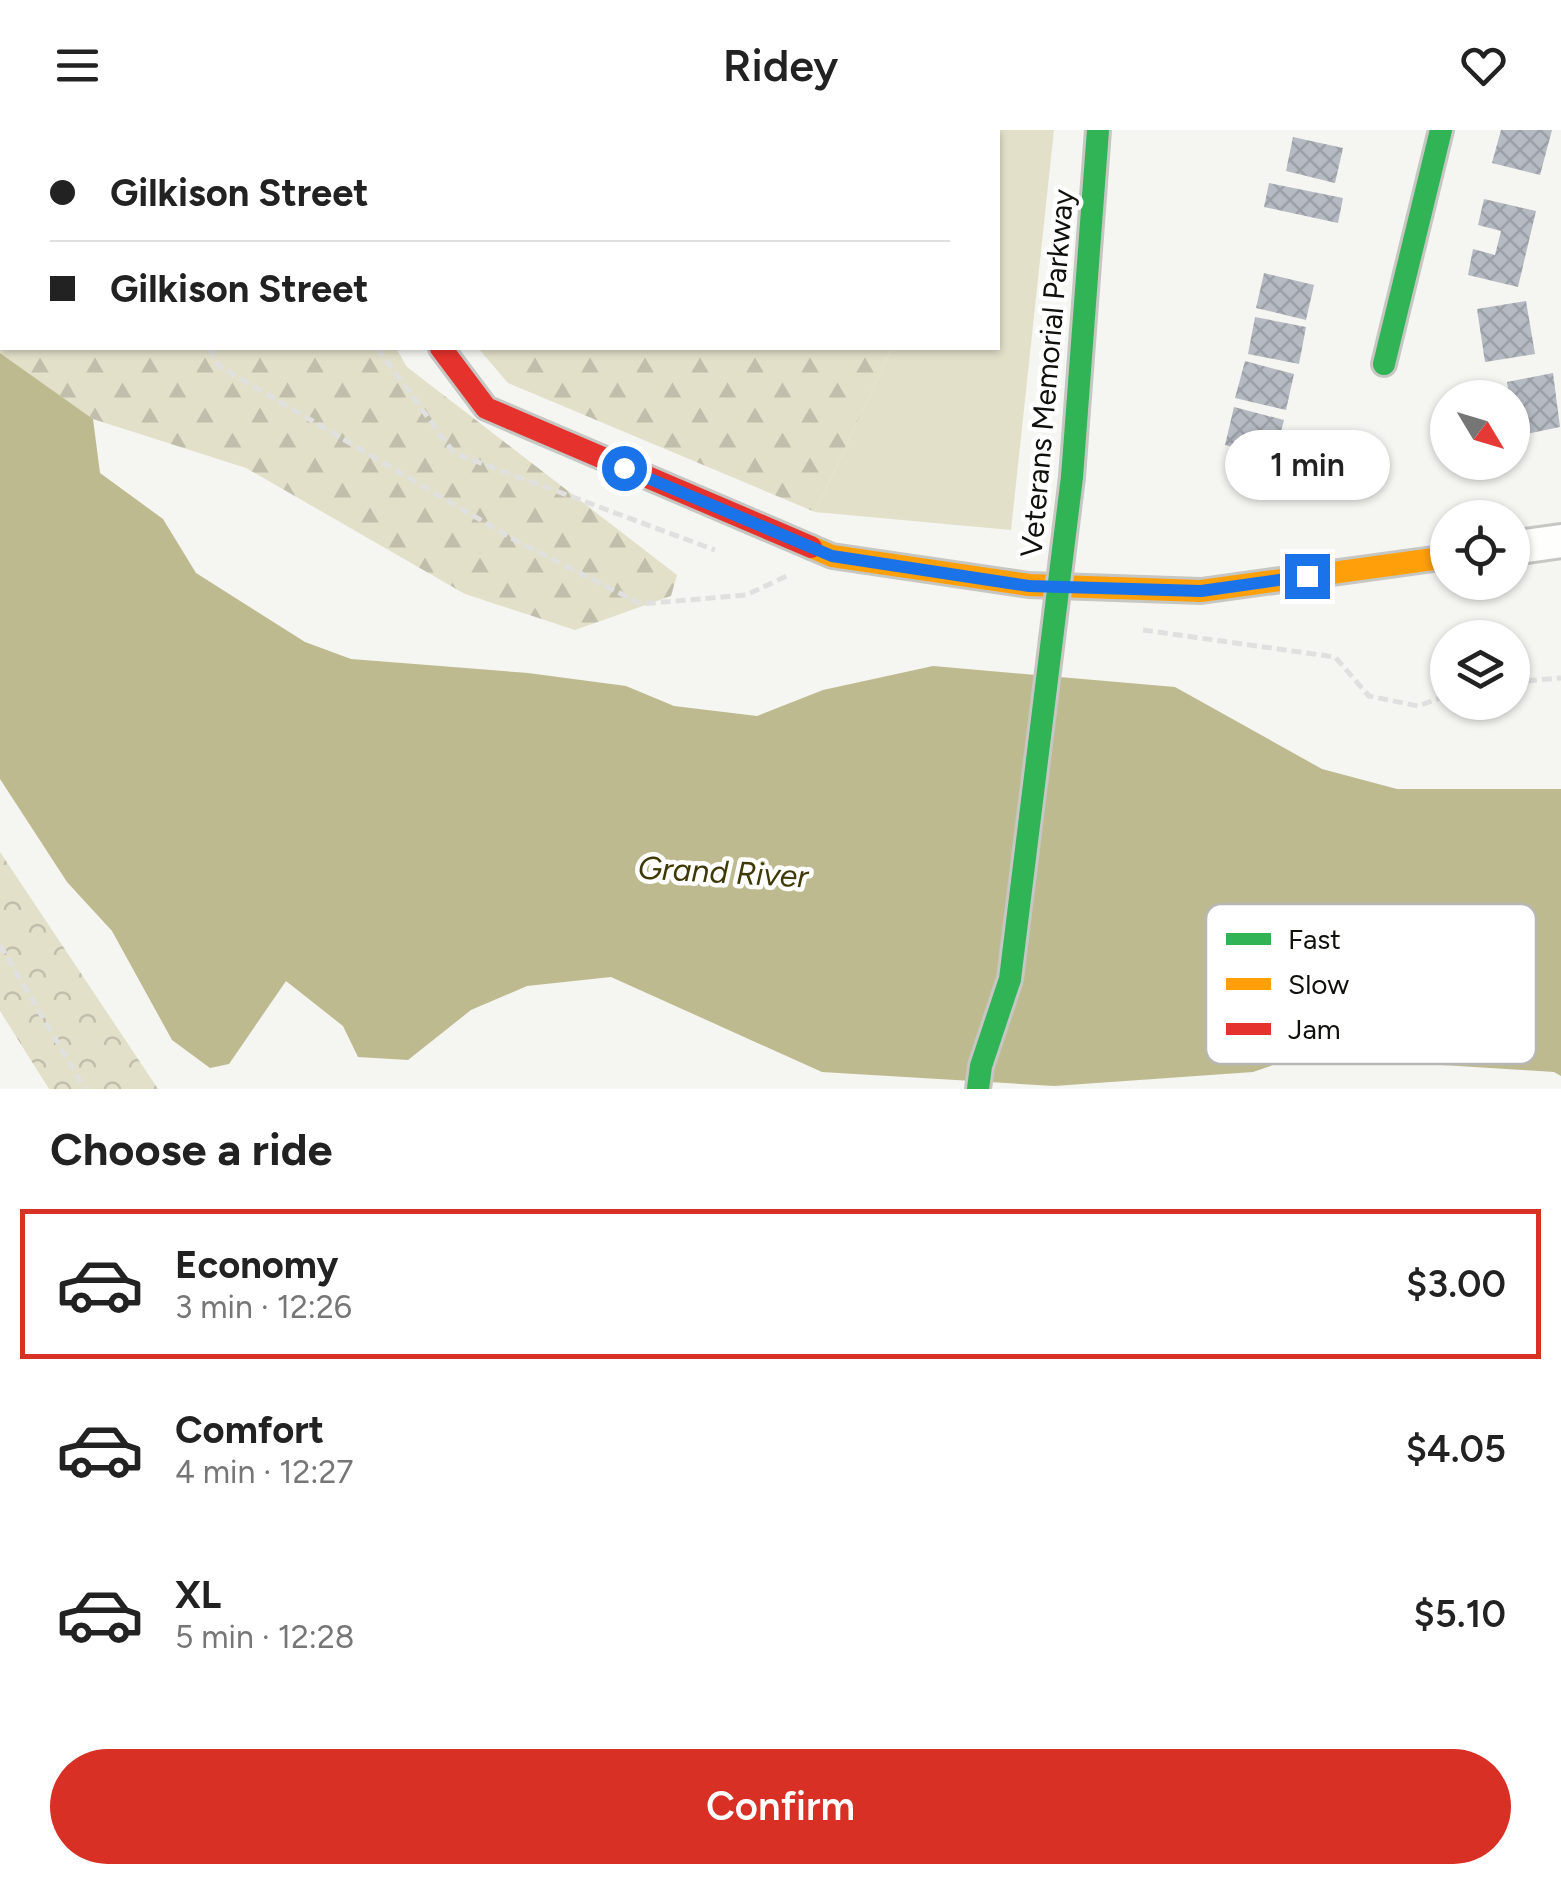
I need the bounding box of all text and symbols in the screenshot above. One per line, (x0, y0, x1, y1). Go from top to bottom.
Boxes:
icon: menu (50, 38, 105, 93)
text: Ridey (723, 38, 838, 92)
icon: heart (1456, 38, 1511, 93)
text: Gilkison Street (110, 170, 368, 216)
street label: Veterans Memorial Parkway (1012, 187, 1082, 559)
text: Gilkison Street (110, 266, 368, 312)
north arrow (1430, 380, 1530, 480)
map controls (1430, 380, 1530, 720)
callout: 1 min (1224, 431, 1390, 501)
route start (602, 446, 647, 491)
text: 1 min (1270, 446, 1345, 484)
button: locate (1430, 500, 1530, 600)
route end (1285, 554, 1330, 599)
button: layers (1430, 620, 1530, 720)
water label: Grand River (637, 849, 810, 895)
legend (1206, 904, 1536, 1064)
text: Fast (1288, 922, 1341, 956)
text: Slow (1288, 967, 1349, 1001)
text: Jam (1288, 1012, 1341, 1046)
text: Choose a ride (50, 1122, 332, 1176)
icon: car (55, 1239, 145, 1329)
text: Economy (175, 1242, 338, 1288)
text: $3.00 (1406, 1261, 1506, 1307)
text: 3 min · 12:26 (175, 1288, 352, 1326)
icon: car (55, 1404, 145, 1494)
text: Comfort (175, 1407, 324, 1453)
text: $4.05 (1406, 1426, 1506, 1472)
text: 4 min · 12:27 (175, 1453, 354, 1491)
icon: car (55, 1569, 145, 1659)
text: XL (175, 1572, 221, 1618)
text: $5.10 (1414, 1591, 1506, 1637)
text: 5 min · 12:28 (175, 1618, 355, 1656)
button: Confirm (50, 1749, 1511, 1864)

